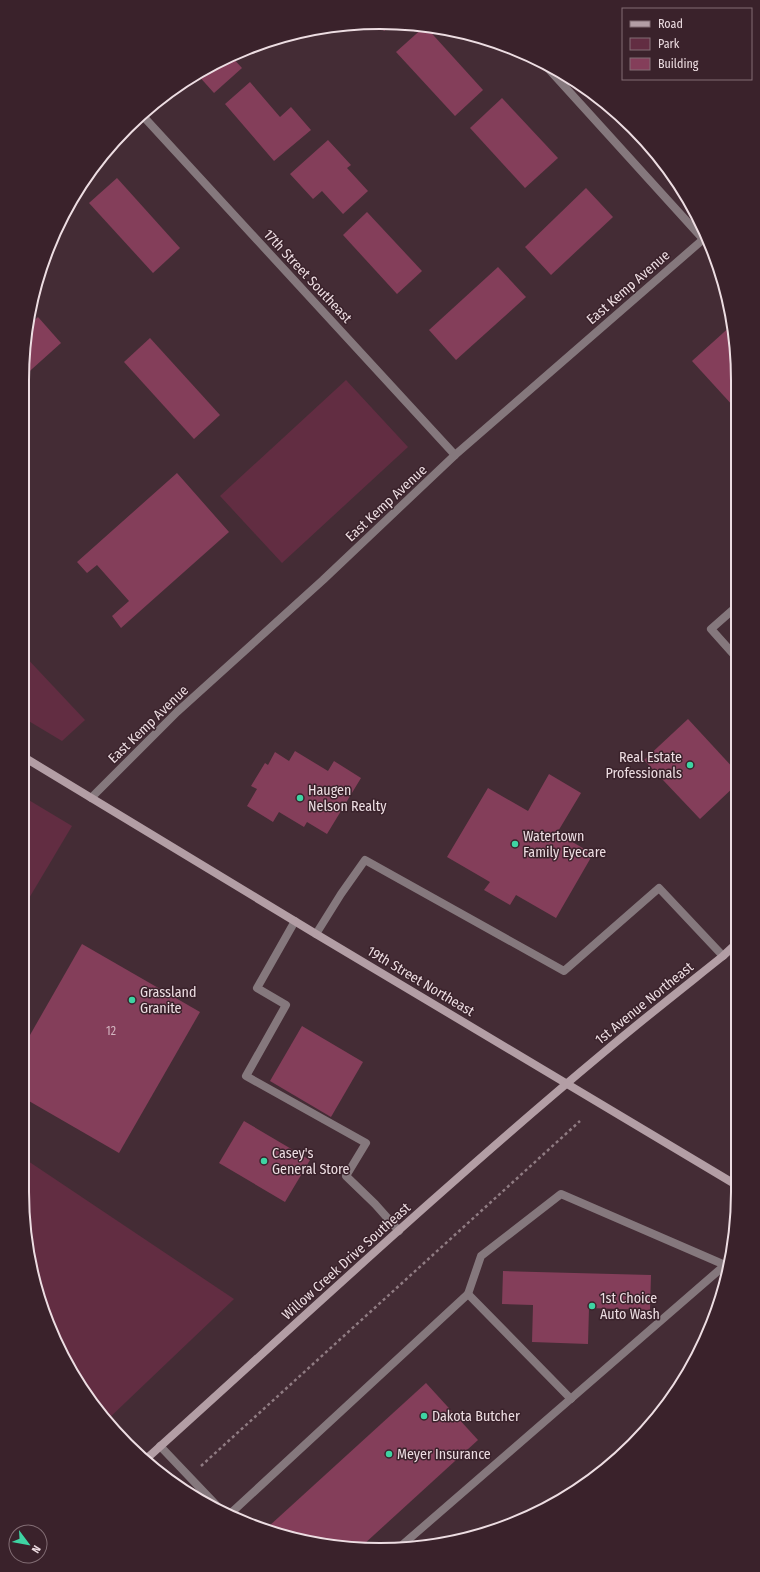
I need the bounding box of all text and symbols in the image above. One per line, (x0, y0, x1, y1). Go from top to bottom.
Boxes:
legend (622, 8, 752, 80)
text: Road (658, 17, 683, 31)
text: Park (658, 37, 680, 51)
text: Building (658, 57, 699, 71)
street label: 17th Street Southeast (260, 226, 356, 327)
street label: East Kemp Avenue (583, 247, 673, 328)
street label: East Kemp Avenue (342, 461, 430, 545)
street label: East Kemp Avenue (105, 682, 192, 767)
place label: Real Estate Professionals (606, 749, 682, 782)
marker: Real Estate Professionals (685, 760, 695, 770)
place label: Haugen Nelson Realty (308, 782, 387, 815)
marker: Haugen Nelson Realty (295, 793, 305, 803)
place label: Watertown Family Eyecare (523, 828, 606, 861)
marker: Watertown Family Eyecare (510, 839, 520, 849)
street label: 19th Street Northeast (364, 943, 478, 1020)
street label: 1st Avenue Northeast (592, 958, 697, 1048)
place label: Grassland Granite (140, 984, 196, 1017)
marker: Grassland Granite (127, 995, 137, 1005)
house number: 12 (106, 1024, 116, 1038)
place label: Casey's General Store (272, 1145, 350, 1178)
marker: Casey's General Store (259, 1156, 269, 1166)
street label: Willow Creek Drive Southeast (279, 1199, 414, 1324)
place label: 1st Choice Auto Wash (600, 1290, 660, 1323)
marker: 1st Choice Auto Wash (587, 1301, 597, 1311)
place label: Dakota Butcher (432, 1408, 520, 1425)
marker: Dakota Butcher (419, 1411, 429, 1421)
place label: Meyer Insurance (397, 1446, 491, 1463)
marker: Meyer Insurance (384, 1449, 394, 1459)
north arrow (8, 1524, 48, 1564)
text: N (29, 1543, 43, 1555)

